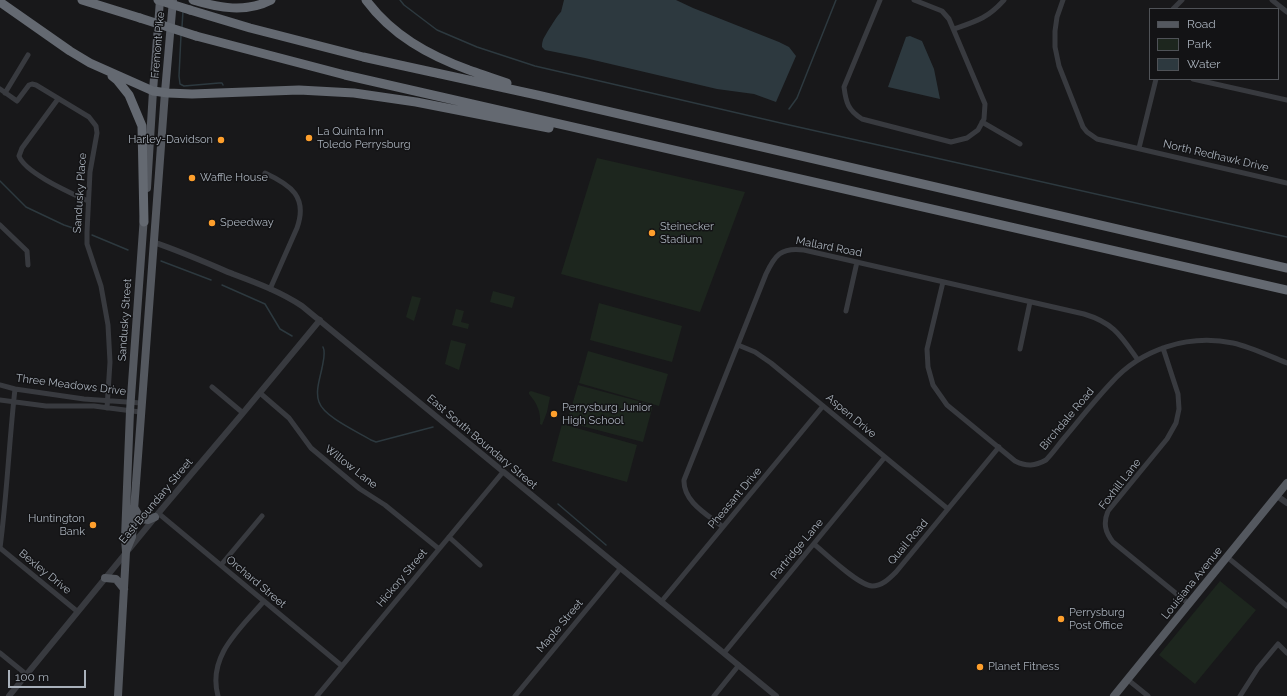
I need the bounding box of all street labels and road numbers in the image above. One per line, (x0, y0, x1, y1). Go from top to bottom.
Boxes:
street label: Fremont Pike (149, 11, 167, 79)
street label: North Redhawk Drive (1162, 137, 1270, 175)
street label: Sandusky Place (71, 152, 89, 234)
street label: Mallard Road (795, 234, 863, 260)
street label: Sandusky Street (116, 278, 134, 362)
street label: Three Meadows Drive (15, 372, 127, 398)
street label: Birchdale Road (1037, 385, 1097, 453)
street label: Aspen Drive (823, 391, 879, 441)
street label: East South Boundary Street (424, 392, 540, 492)
street label: Willow Lane (322, 442, 380, 492)
street label: East Boundary Street (116, 456, 196, 546)
street label: Foxhill Lane (1096, 456, 1144, 512)
street label: Pheasant Drive (705, 465, 765, 531)
street label: Partridge Lane (768, 516, 826, 582)
street label: Quail Road (885, 517, 931, 567)
street label: Louisiana Avenue (1159, 544, 1225, 622)
street label: Hickory Street (374, 546, 430, 610)
street label: Bexley Drive (16, 547, 74, 597)
street label: Orchard Street (223, 553, 289, 611)
street label: Maple Street (534, 597, 586, 655)

